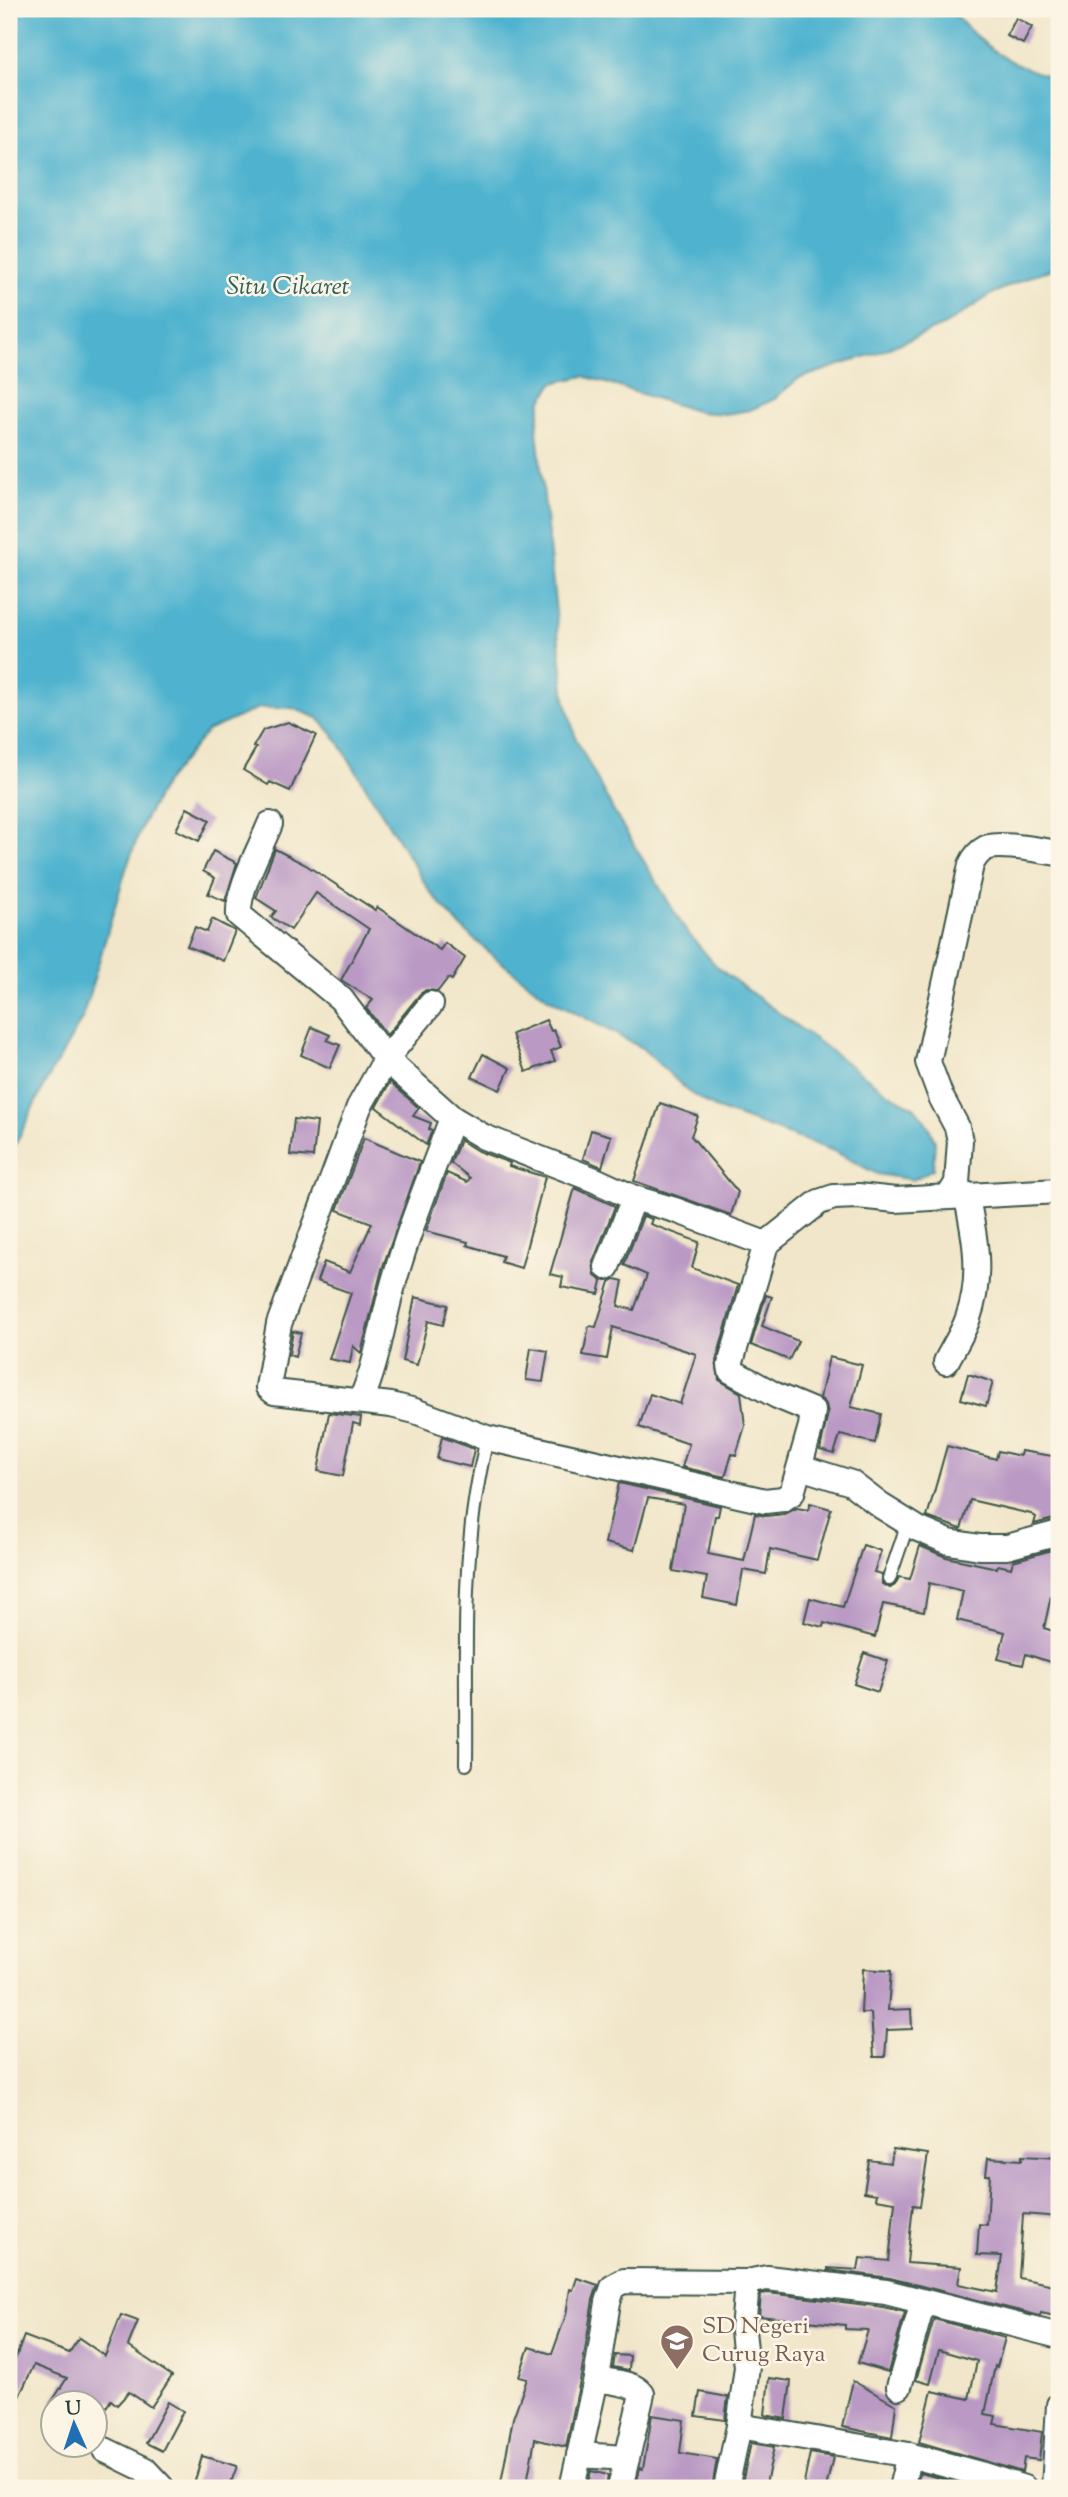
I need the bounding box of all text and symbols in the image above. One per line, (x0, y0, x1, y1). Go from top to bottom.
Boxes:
water label: Situ Cikaret (226, 269, 350, 306)
place label: SD Negeri Curug Raya (702, 2310, 825, 2372)
school or university icon: SD Negeri Curug Raya (658, 2322, 696, 2371)
north arrow (38, 2388, 108, 2458)
text: U (65, 2396, 82, 2423)

